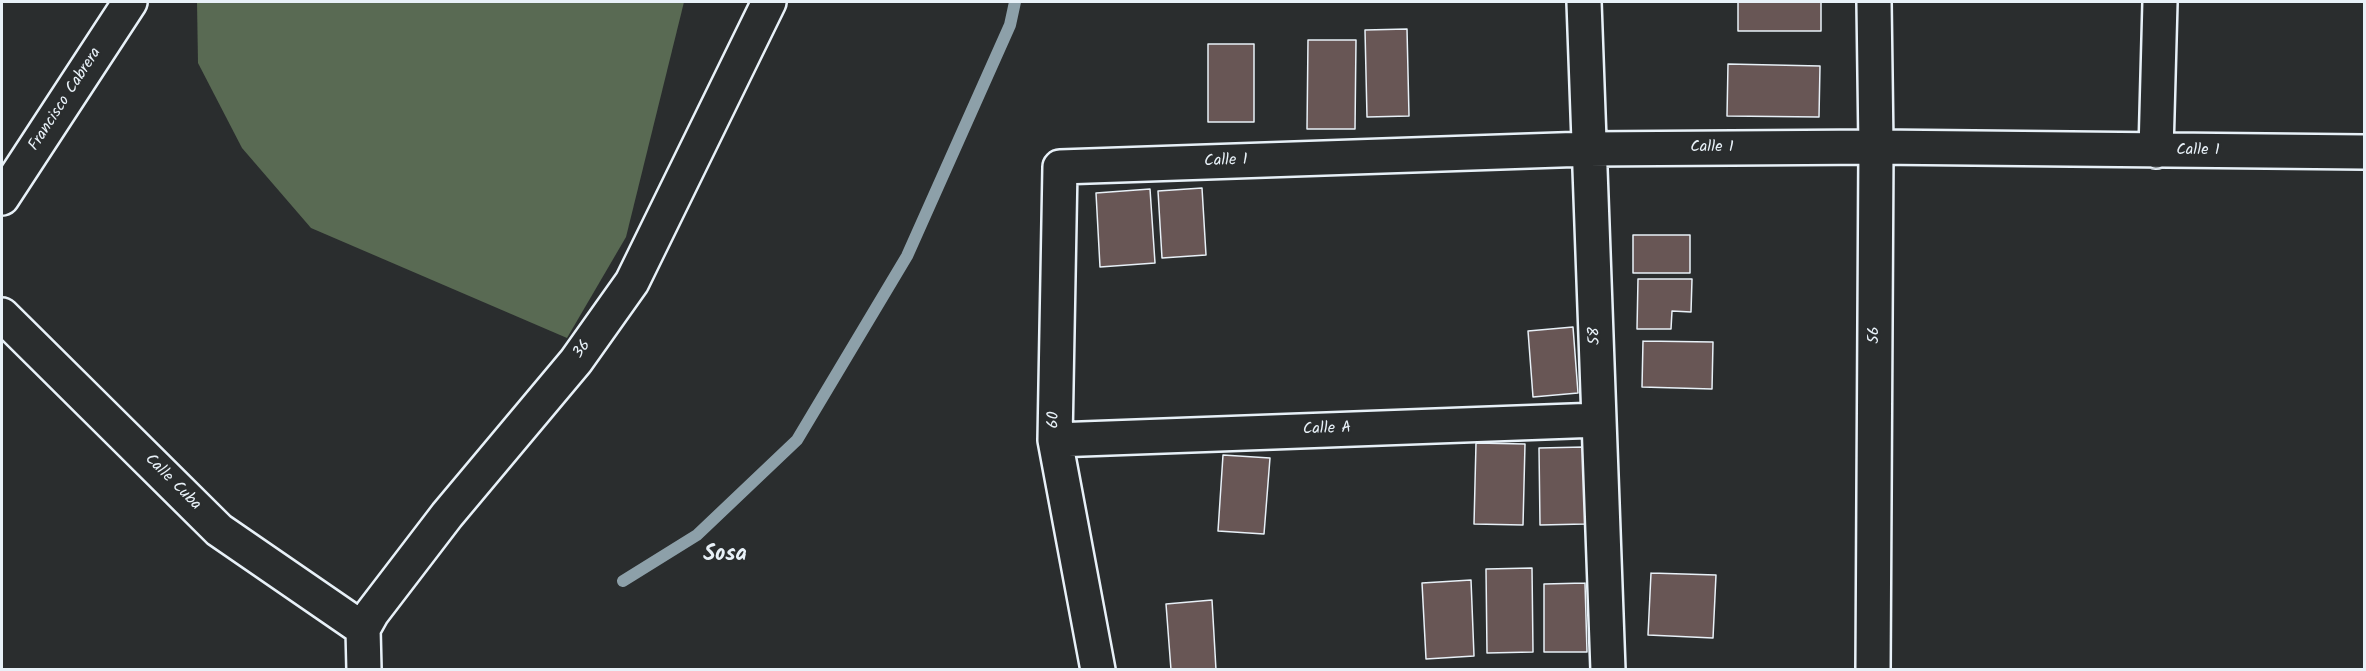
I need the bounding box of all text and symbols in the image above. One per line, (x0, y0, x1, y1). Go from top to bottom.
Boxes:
street label: Francisco Cabrera (26, 45, 106, 155)
street label: Calle 1 (1690, 138, 1734, 158)
street label: Calle 1 (2176, 141, 2220, 161)
street label: Calle 1 (1204, 152, 1248, 172)
street label: 56 (1865, 326, 1885, 344)
street label: 58 (1586, 327, 1606, 345)
street label: 36 (570, 337, 596, 363)
street label: 60 (1045, 411, 1065, 429)
street label: Calle A (1303, 420, 1351, 440)
street label: Calle Cuba (140, 451, 204, 515)
district label: Sosa (703, 543, 747, 569)

